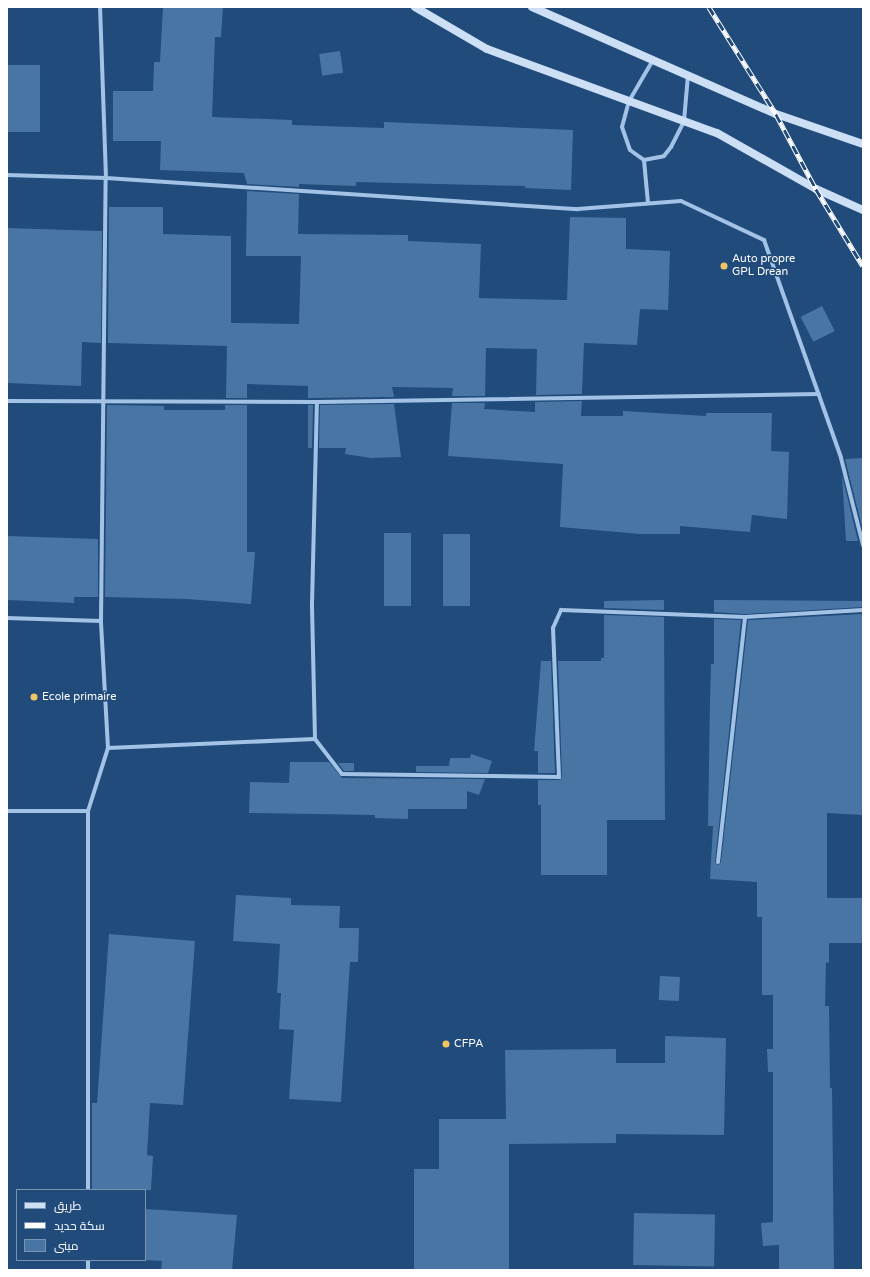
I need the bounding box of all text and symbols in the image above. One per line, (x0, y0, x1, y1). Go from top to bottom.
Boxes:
place label: Auto propre GPL Drean (732, 253, 795, 279)
marker: Auto propre GPL Drean (719, 261, 729, 271)
place label: Ecole primaire (42, 690, 116, 704)
marker: Ecole primaire (29, 692, 39, 702)
place label: CFPA (454, 1037, 483, 1051)
marker: CFPA (441, 1039, 451, 1049)
legend (16, 1189, 146, 1261)
text: طريق (54, 1199, 81, 1213)
text: سكة حديد (54, 1219, 105, 1233)
text: مبنى (54, 1239, 79, 1253)

